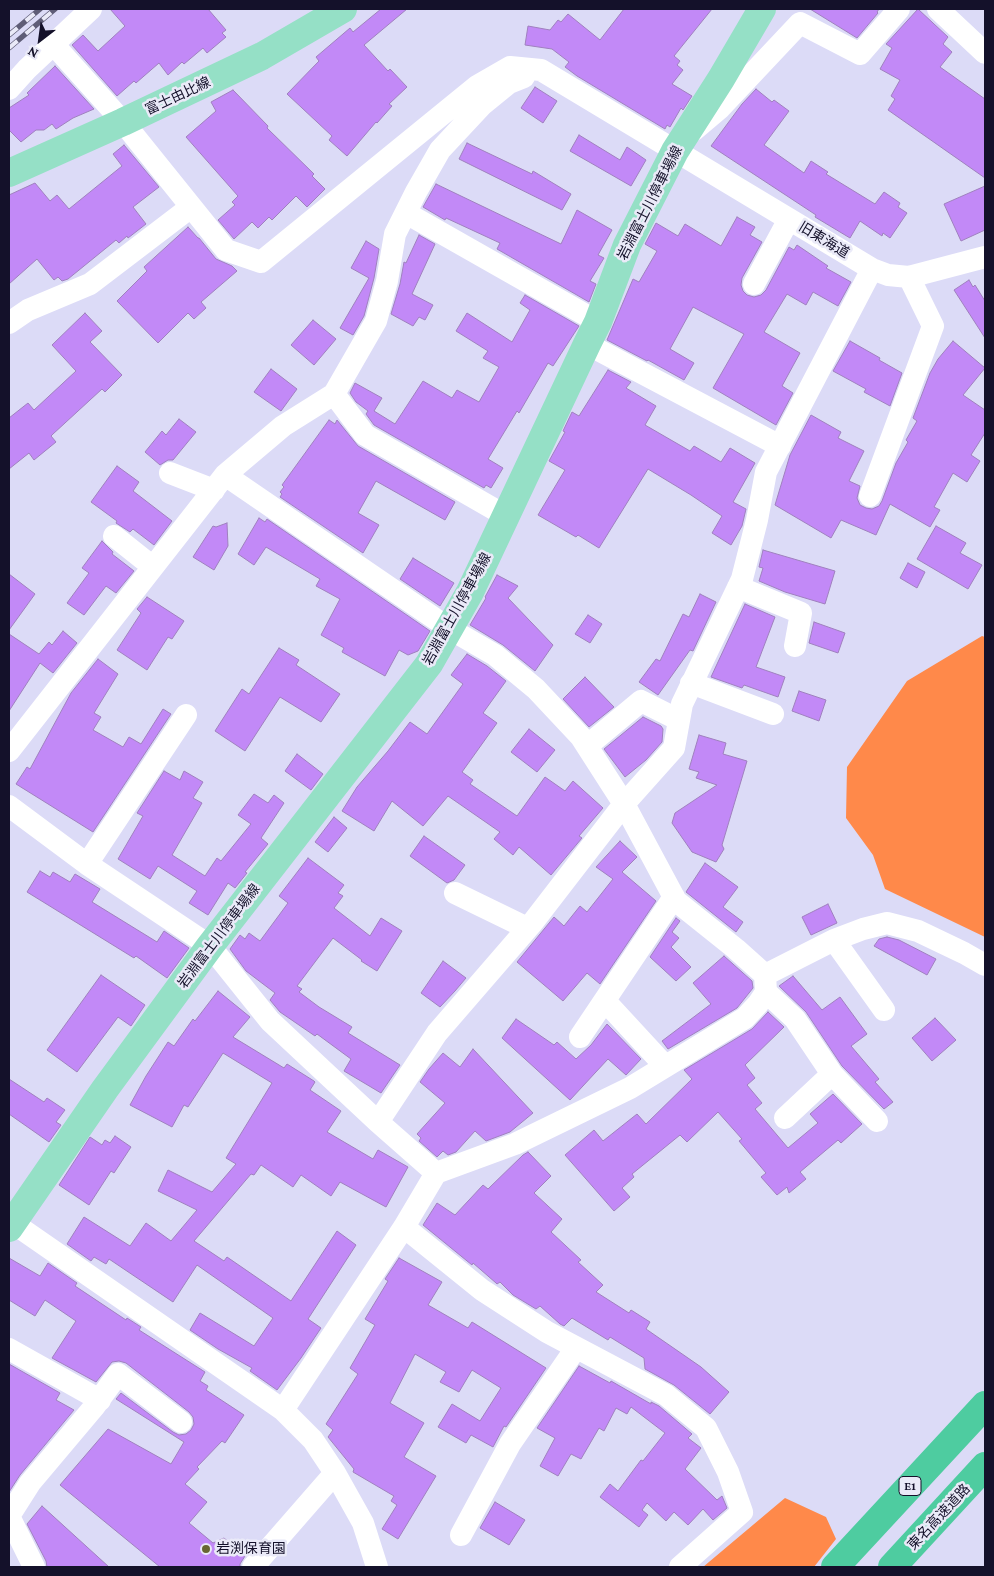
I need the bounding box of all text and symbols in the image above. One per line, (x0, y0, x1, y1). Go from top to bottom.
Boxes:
north arrow (15, 15, 65, 65)
text: N (24, 44, 41, 62)
street label: 富士由比線 (143, 74, 213, 118)
street label: 岩淵富士川停車場線 (614, 143, 686, 263)
street label: 旧東海道 (796, 218, 852, 262)
street label: 岩淵富士川停車場線 (419, 550, 495, 668)
street label: 岩淵富士川停車場線 (174, 881, 264, 991)
road number: E1 (899, 1476, 921, 1495)
street label: 東名高速道路 (904, 1481, 974, 1553)
place label: 岩渕保育園 (216, 1541, 286, 1557)
marker: 岩渕保育園 (200, 1543, 212, 1555)

